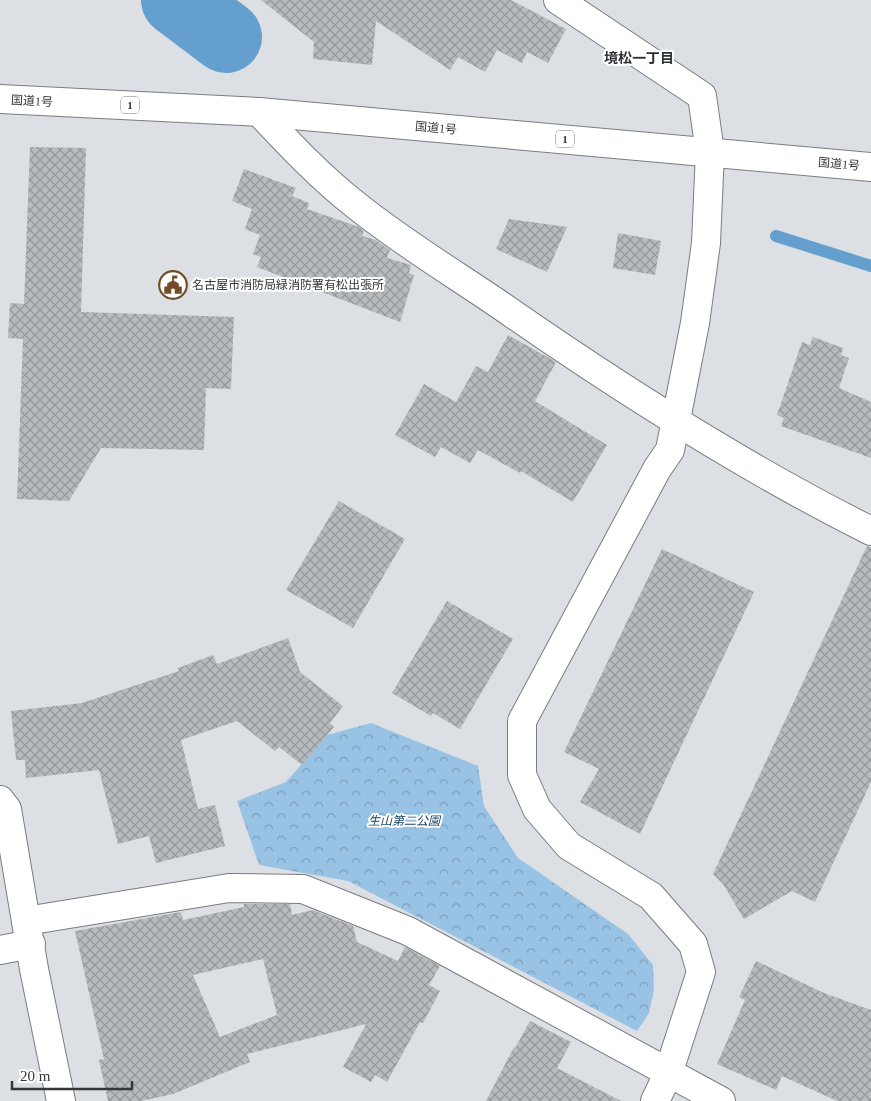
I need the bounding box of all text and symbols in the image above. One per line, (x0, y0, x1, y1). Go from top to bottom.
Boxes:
district label: 境松一丁目 (604, 51, 674, 66)
street label: 国道1号 (11, 93, 53, 109)
road number: 1 (121, 96, 139, 114)
street label: 国道1号 (414, 119, 458, 137)
road number: 1 (556, 130, 574, 148)
street label: 国道1号 (817, 155, 861, 173)
public building icon: 名古屋市消防局緑消防署有松出張所 (158, 270, 188, 300)
place label: 名古屋市消防局緑消防署有松出張所 (192, 278, 384, 292)
park label: 生山第二公園 (368, 814, 442, 828)
scale bar (12, 1058, 132, 1090)
text: 20 m (20, 1068, 51, 1084)

